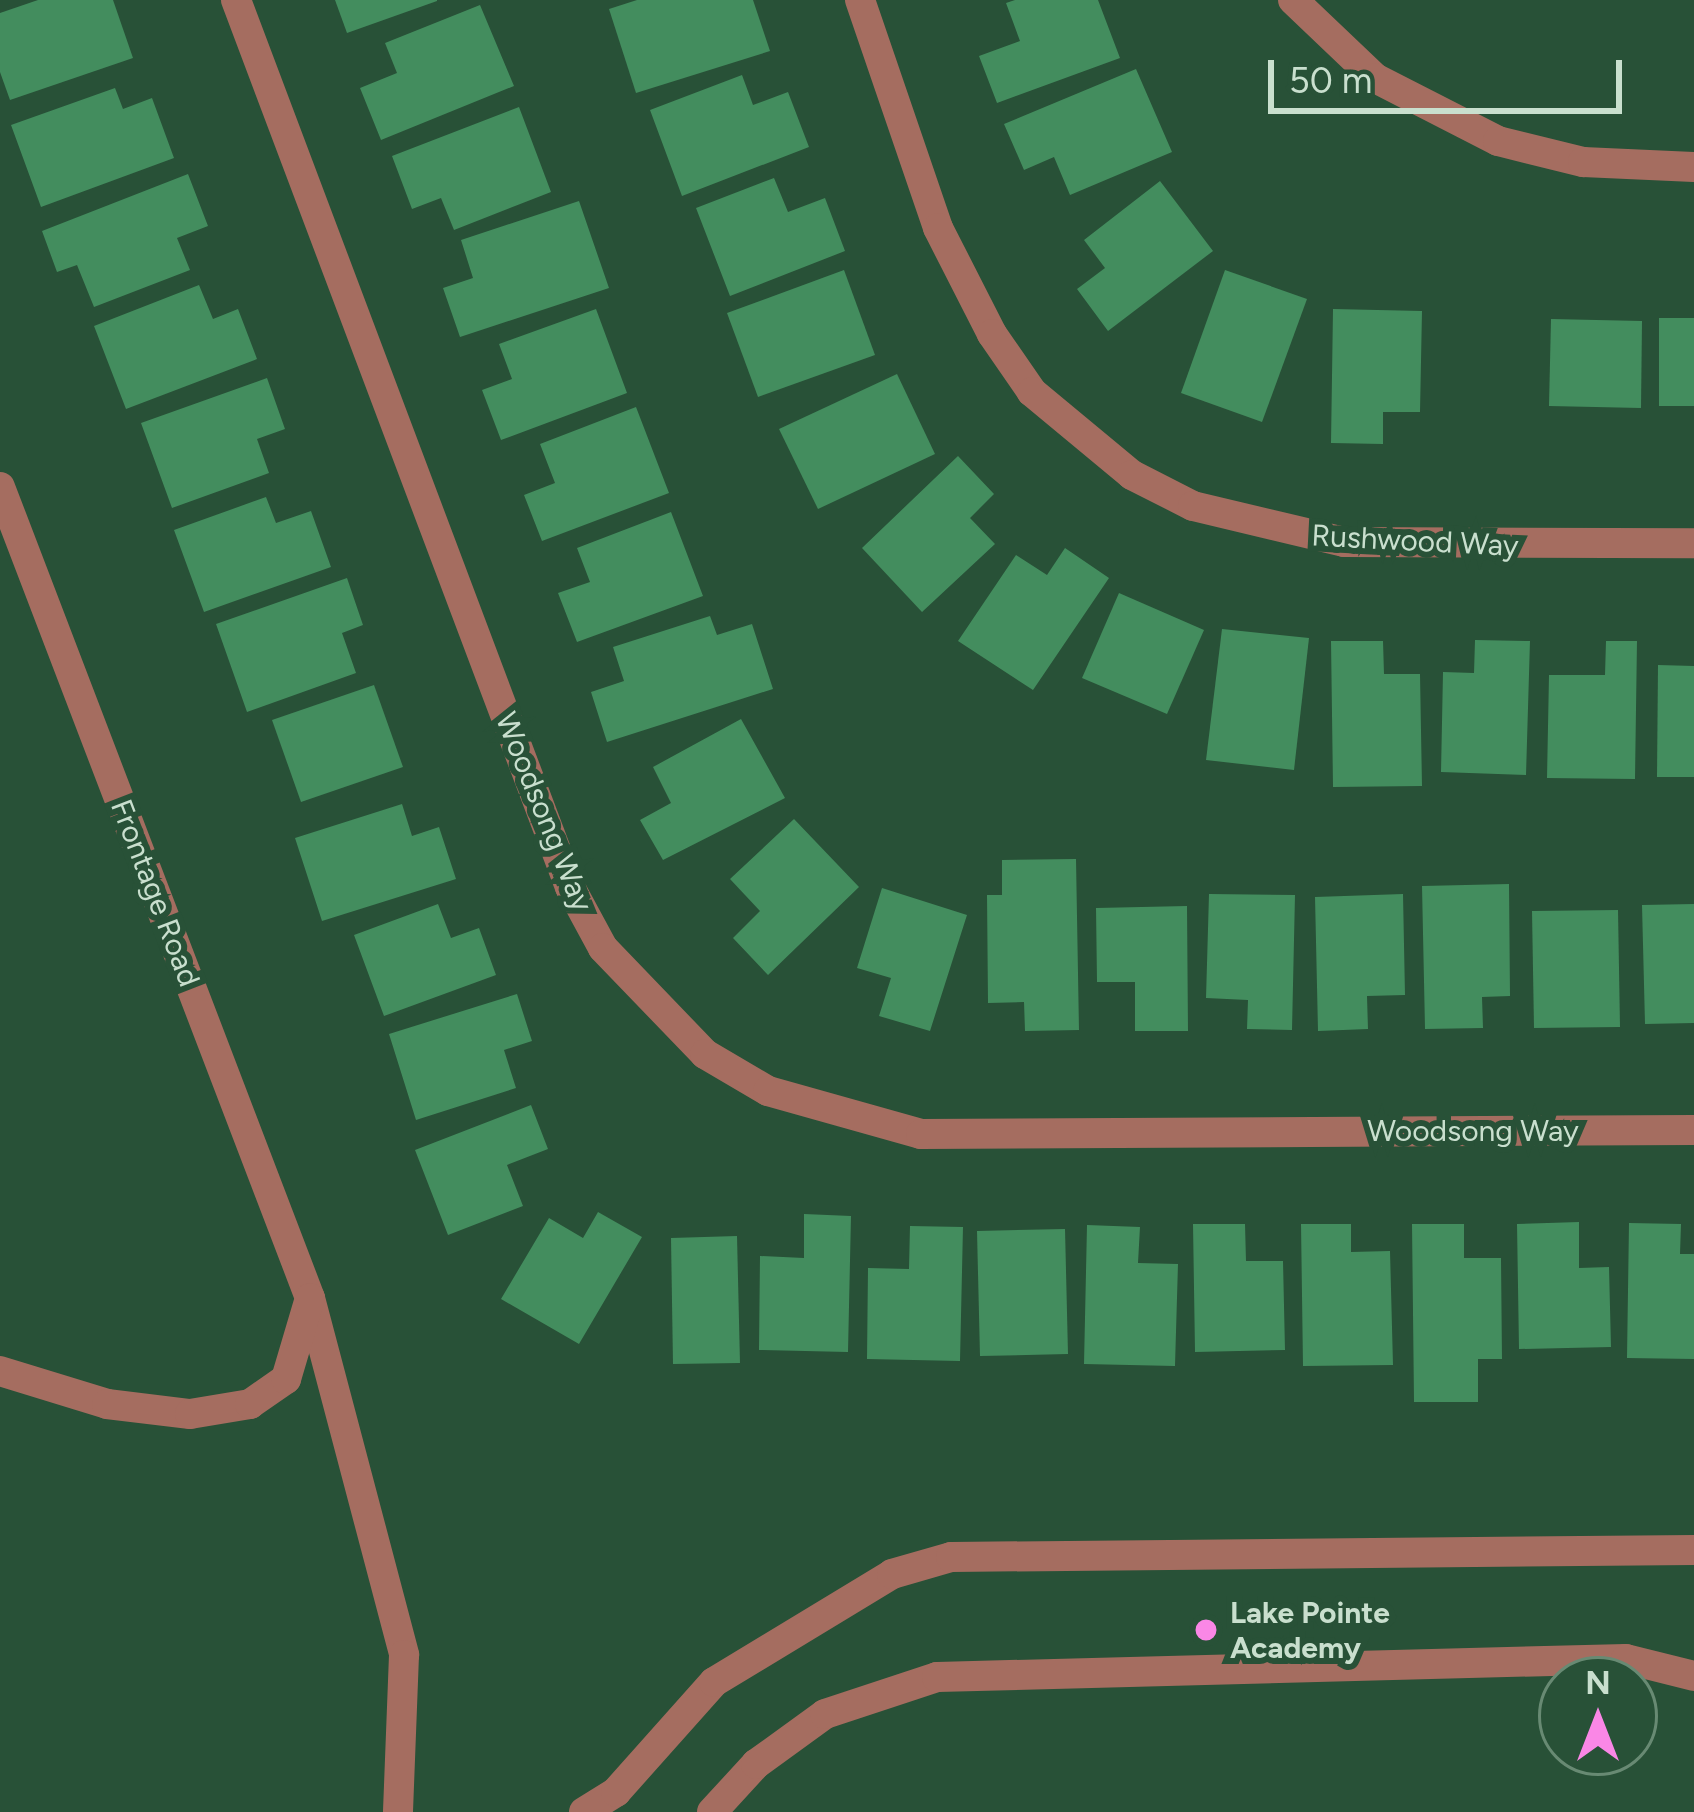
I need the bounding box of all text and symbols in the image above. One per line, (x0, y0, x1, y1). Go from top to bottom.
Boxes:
scale bar (1274, 36, 1628, 110)
text: 50 m (1289, 59, 1372, 102)
street label: Rushwood Way (1310, 518, 1520, 564)
street label: Woodsong Way (488, 707, 600, 917)
street label: Frontage Road (103, 794, 207, 992)
street label: Woodsong Way (1367, 1113, 1579, 1149)
place label: Lake Pointe Academy (1230, 1595, 1390, 1666)
marker: Lake Pointe Academy (1193, 1617, 1219, 1643)
north arrow (1538, 1656, 1658, 1776)
text: N (1585, 1663, 1611, 1702)

